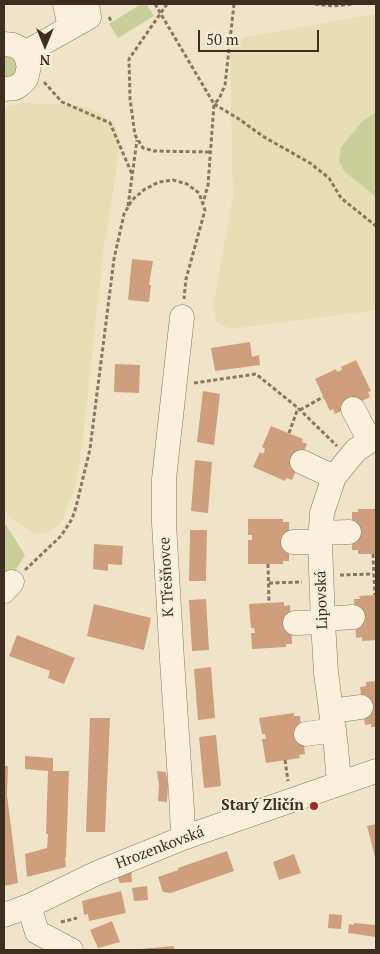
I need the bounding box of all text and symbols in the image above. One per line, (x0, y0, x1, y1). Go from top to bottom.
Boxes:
north arrow (20, 20, 70, 70)
scale bar (200, 20, 321, 52)
text: 50 m (206, 29, 239, 49)
text: N (40, 51, 50, 70)
street label: K Třešňovce (156, 536, 178, 618)
street label: Lipovská (312, 570, 332, 630)
place label: Starý Zličín (221, 797, 304, 815)
marker: Starý Zličín (308, 800, 320, 812)
street label: Hrozenkovská (113, 823, 207, 873)

